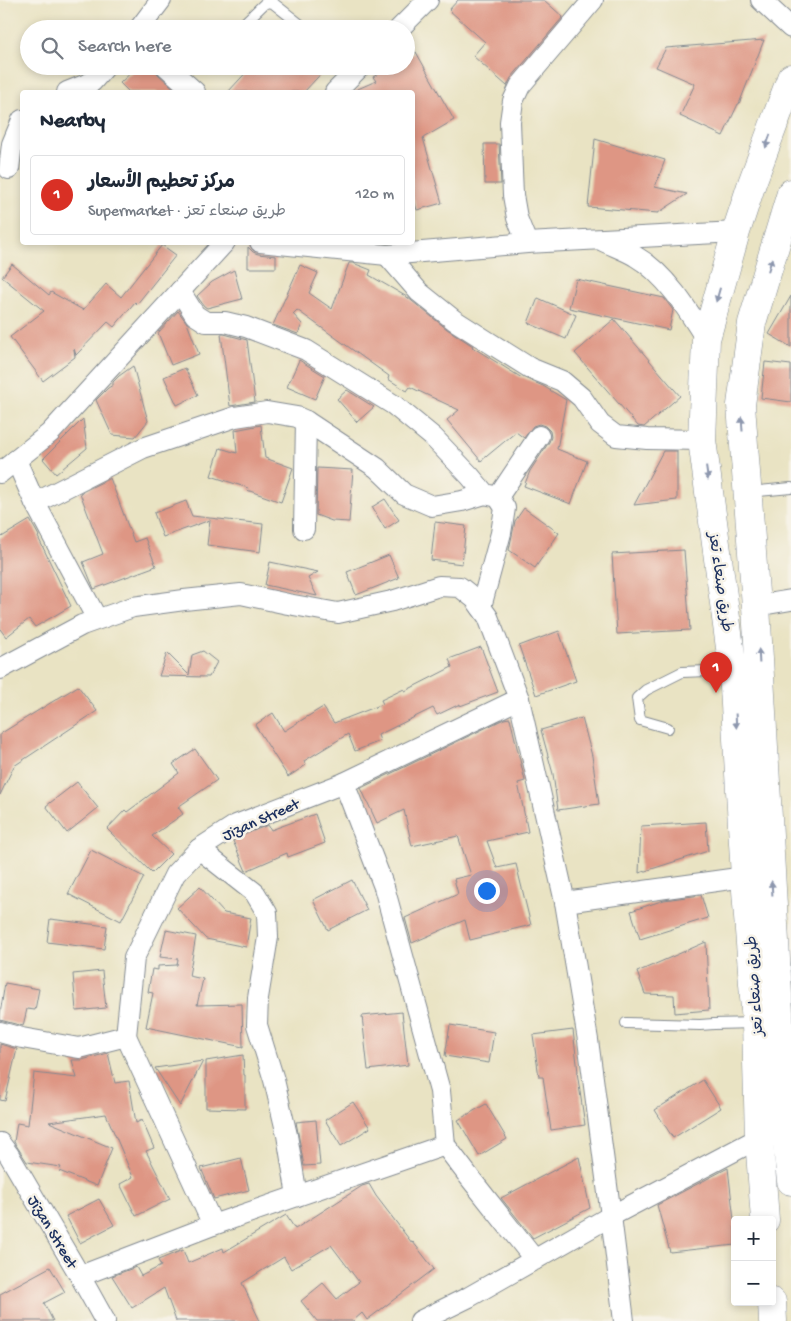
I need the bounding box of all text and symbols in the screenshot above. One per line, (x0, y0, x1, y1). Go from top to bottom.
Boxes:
search box (20, 20, 415, 75)
icon: search (38, 34, 66, 62)
text: Search here (78, 36, 172, 59)
text: Nearby (40, 110, 105, 135)
one-way arrow (764, 133, 771, 148)
text: مركز تحطيم الأسعار (88, 172, 235, 195)
text: 1 (54, 186, 60, 205)
text: 120 m (355, 186, 394, 205)
text: Supermarket · طريق صنعاء تعز (88, 203, 286, 222)
one-way arrow (766, 257, 774, 272)
one-way arrow (714, 288, 722, 303)
one-way arrow (738, 416, 746, 432)
one-way arrow (703, 465, 711, 481)
street label: طريق صنعاء تعز (702, 529, 735, 634)
one-way arrow (755, 648, 763, 664)
pin: 1 (700, 652, 732, 693)
one-way arrow (733, 713, 741, 729)
street label: Jizan Street (220, 795, 304, 847)
your location (474, 878, 500, 904)
one-way arrow (767, 880, 775, 896)
street label: طريق صنعاء تعز (744, 935, 770, 1039)
street label: Jizan Street (22, 1193, 81, 1274)
map controls (731, 1216, 776, 1306)
button: + (731, 1216, 776, 1261)
button: − (731, 1261, 776, 1306)

